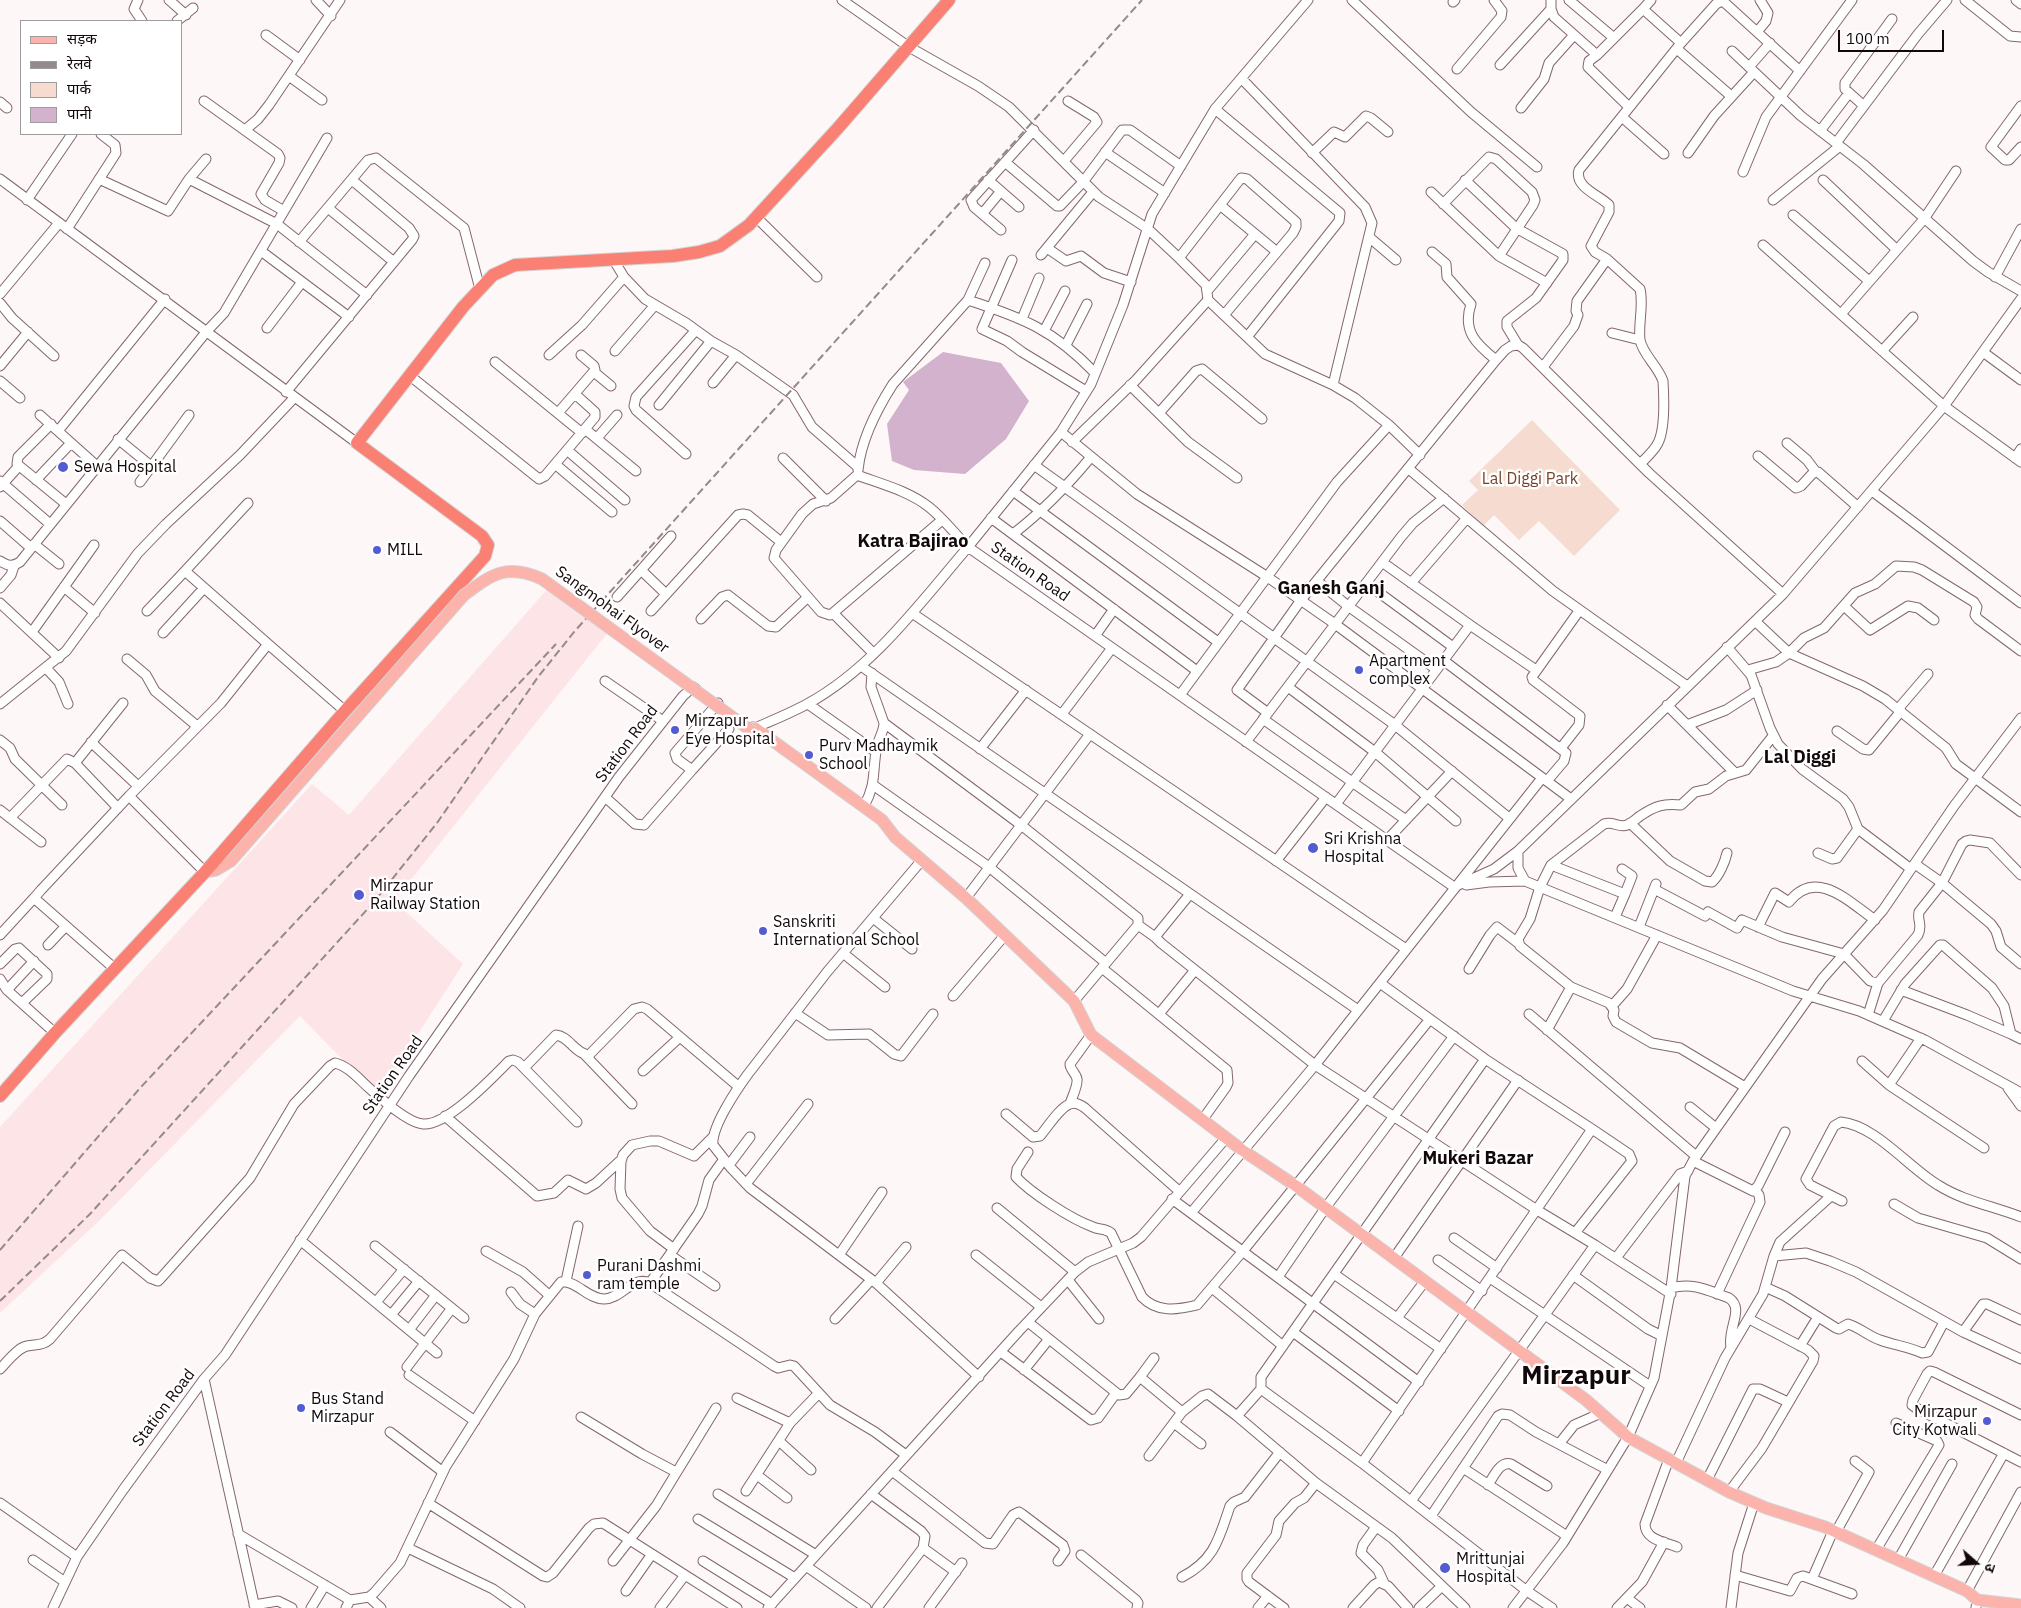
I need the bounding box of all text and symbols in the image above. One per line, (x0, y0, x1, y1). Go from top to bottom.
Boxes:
legend (20, 20, 182, 135)
scale bar (1841, 20, 1947, 52)
text: सड़क (67, 29, 97, 48)
text: 100 m (1846, 29, 1890, 48)
text: रेलवे (67, 54, 92, 73)
text: पार्क (67, 79, 91, 98)
text: पानी (67, 104, 92, 123)
place label: Sewa Hospital (74, 457, 176, 477)
marker: Sewa Hospital (56, 460, 70, 474)
park label: Lal Diggi Park (1482, 469, 1578, 489)
district label: Katra Bajirao (858, 531, 968, 553)
street label: Station Road (987, 538, 1073, 606)
place label: MILL (387, 540, 422, 560)
marker: MILL (371, 544, 383, 556)
street label: Sangmohai Flyover (551, 562, 673, 658)
district label: Ganesh Ganj (1277, 578, 1385, 600)
place label: Apartment complex (1369, 651, 1446, 689)
marker: Apartment complex (1353, 664, 1365, 676)
street label: Station Road (592, 702, 662, 786)
place label: Mirzapur Eye Hospital (685, 711, 775, 749)
marker: Mirzapur Eye Hospital (669, 724, 681, 736)
place label: Purv Madhaymik School (819, 736, 938, 774)
district label: Lal Diggi (1764, 747, 1836, 769)
marker: Purv Madhaymik School (803, 749, 815, 761)
place label: Sri Krishna Hospital (1324, 829, 1401, 867)
marker: Sri Krishna Hospital (1306, 841, 1320, 855)
place label: Mirzapur Railway Station (370, 876, 480, 914)
marker: Mirzapur Railway Station (352, 888, 366, 902)
place label: Sanskriti International School (773, 912, 919, 950)
marker: Sanskriti International School (757, 925, 769, 937)
street label: Station Road (359, 1032, 427, 1118)
district label: Mukeri Bazar (1422, 1148, 1534, 1170)
place label: Purani Dashmi ram temple (597, 1256, 701, 1294)
marker: Purani Dashmi ram temple (581, 1269, 593, 1281)
district label: Mirzapur (1521, 1360, 1631, 1392)
street label: Station Road (129, 1366, 199, 1450)
place label: Bus Stand Mirzapur (311, 1389, 384, 1427)
marker: Bus Stand Mirzapur (295, 1402, 307, 1414)
place label: Mirzapur City Kotwali (1892, 1402, 1977, 1440)
marker: Mirzapur City Kotwali (1981, 1415, 1993, 1427)
north arrow (1951, 1538, 2001, 1588)
place label: Mrittunjai Hospital (1456, 1549, 1525, 1587)
marker: Mrittunjai Hospital (1438, 1561, 1452, 1575)
text: उ (1980, 1561, 2000, 1575)

